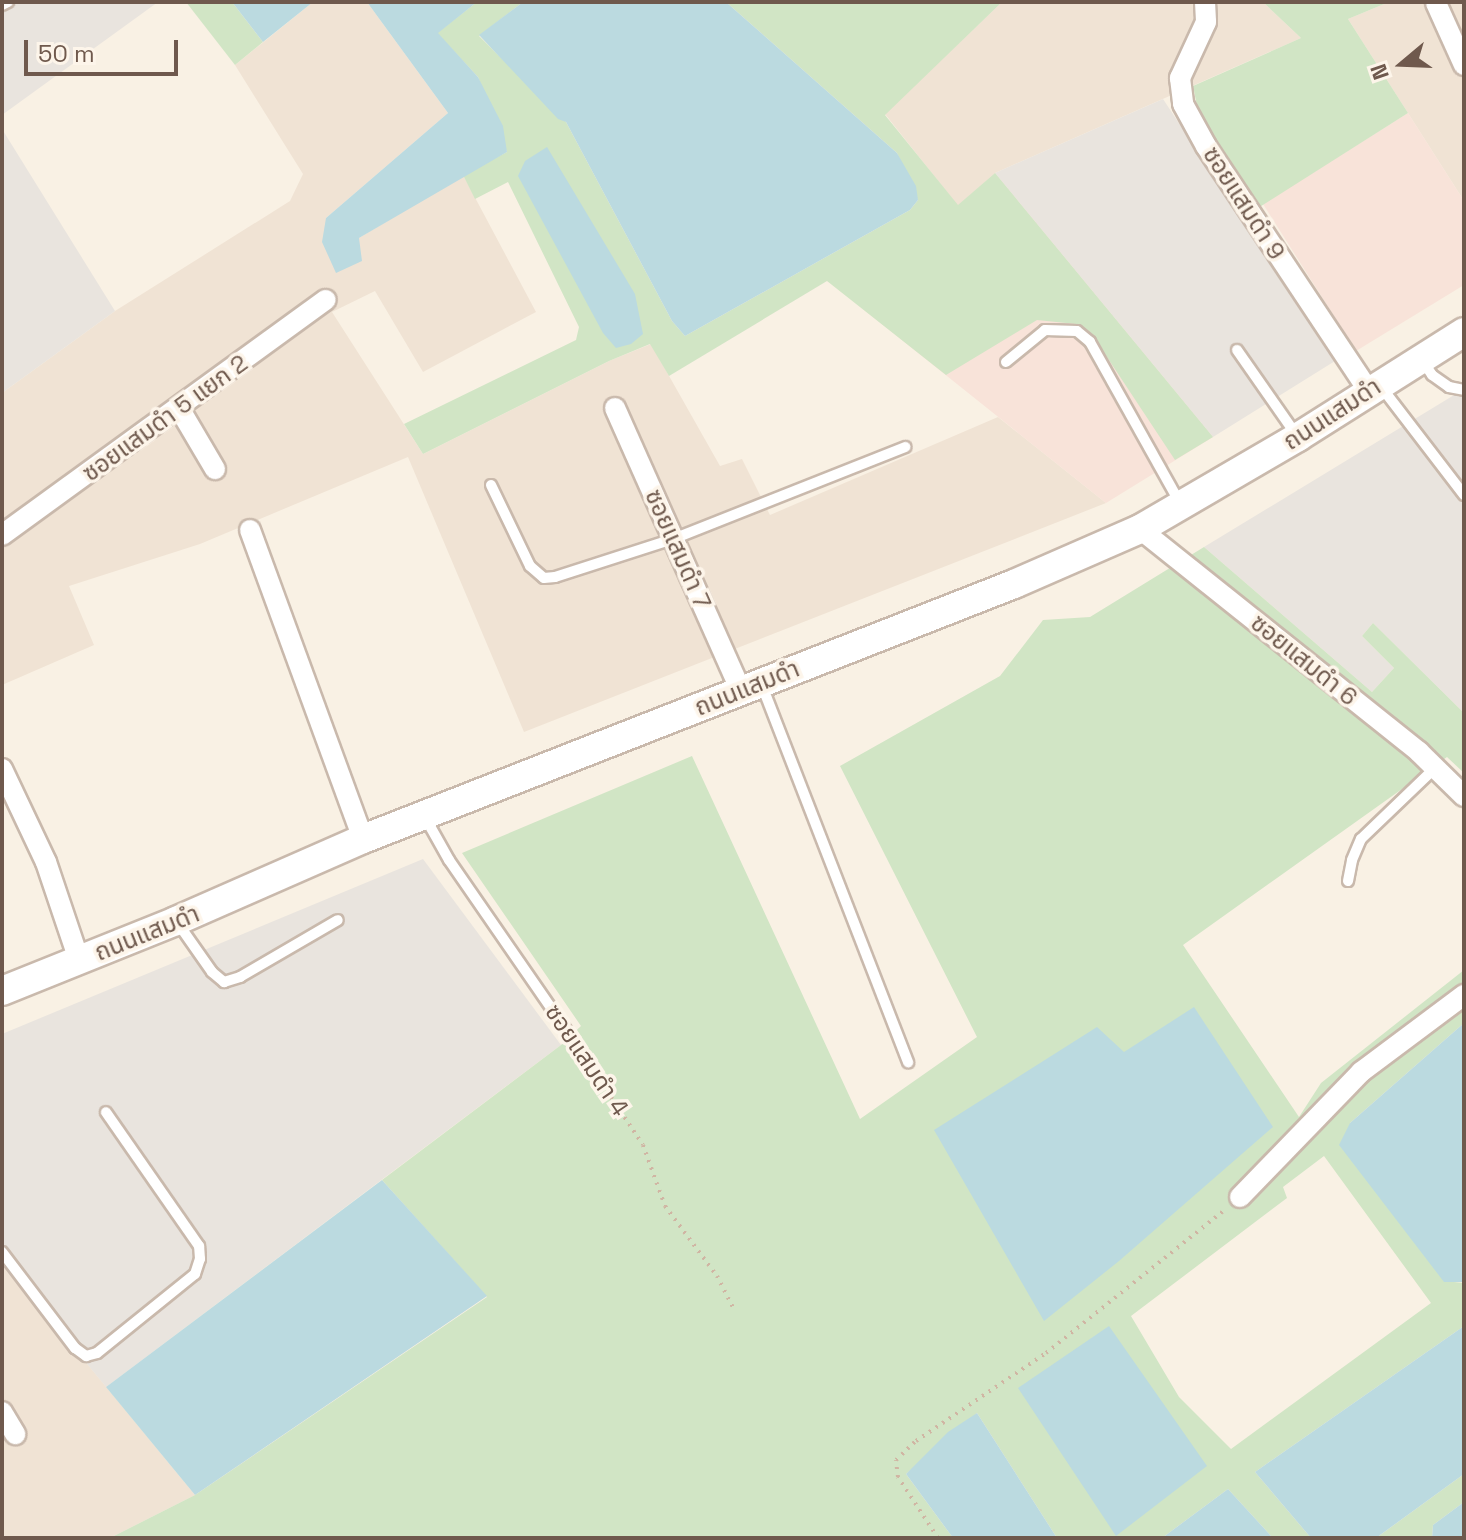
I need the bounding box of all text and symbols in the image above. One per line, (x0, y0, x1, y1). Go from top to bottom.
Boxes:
scale bar (28, 24, 182, 74)
north arrow (1362, 24, 1442, 104)
text: 50 m (38, 38, 95, 69)
text: N (1364, 60, 1395, 83)
street label: ซอยแสมดำ 9 (1197, 141, 1291, 265)
street label: ซอยแสมดำ 5 แยก 2 (77, 349, 253, 487)
street label: ถนนแสมดำ (1278, 372, 1386, 456)
street label: ซอยแสมดำ 7 (639, 485, 717, 613)
street label: ซอยแสมดำ 6 (1245, 608, 1363, 712)
street label: ถนนแสมดำ (690, 654, 804, 722)
street label: ถนนแสมดำ (90, 899, 204, 967)
street label: ซอยแสมดำ 4 (539, 999, 635, 1121)

